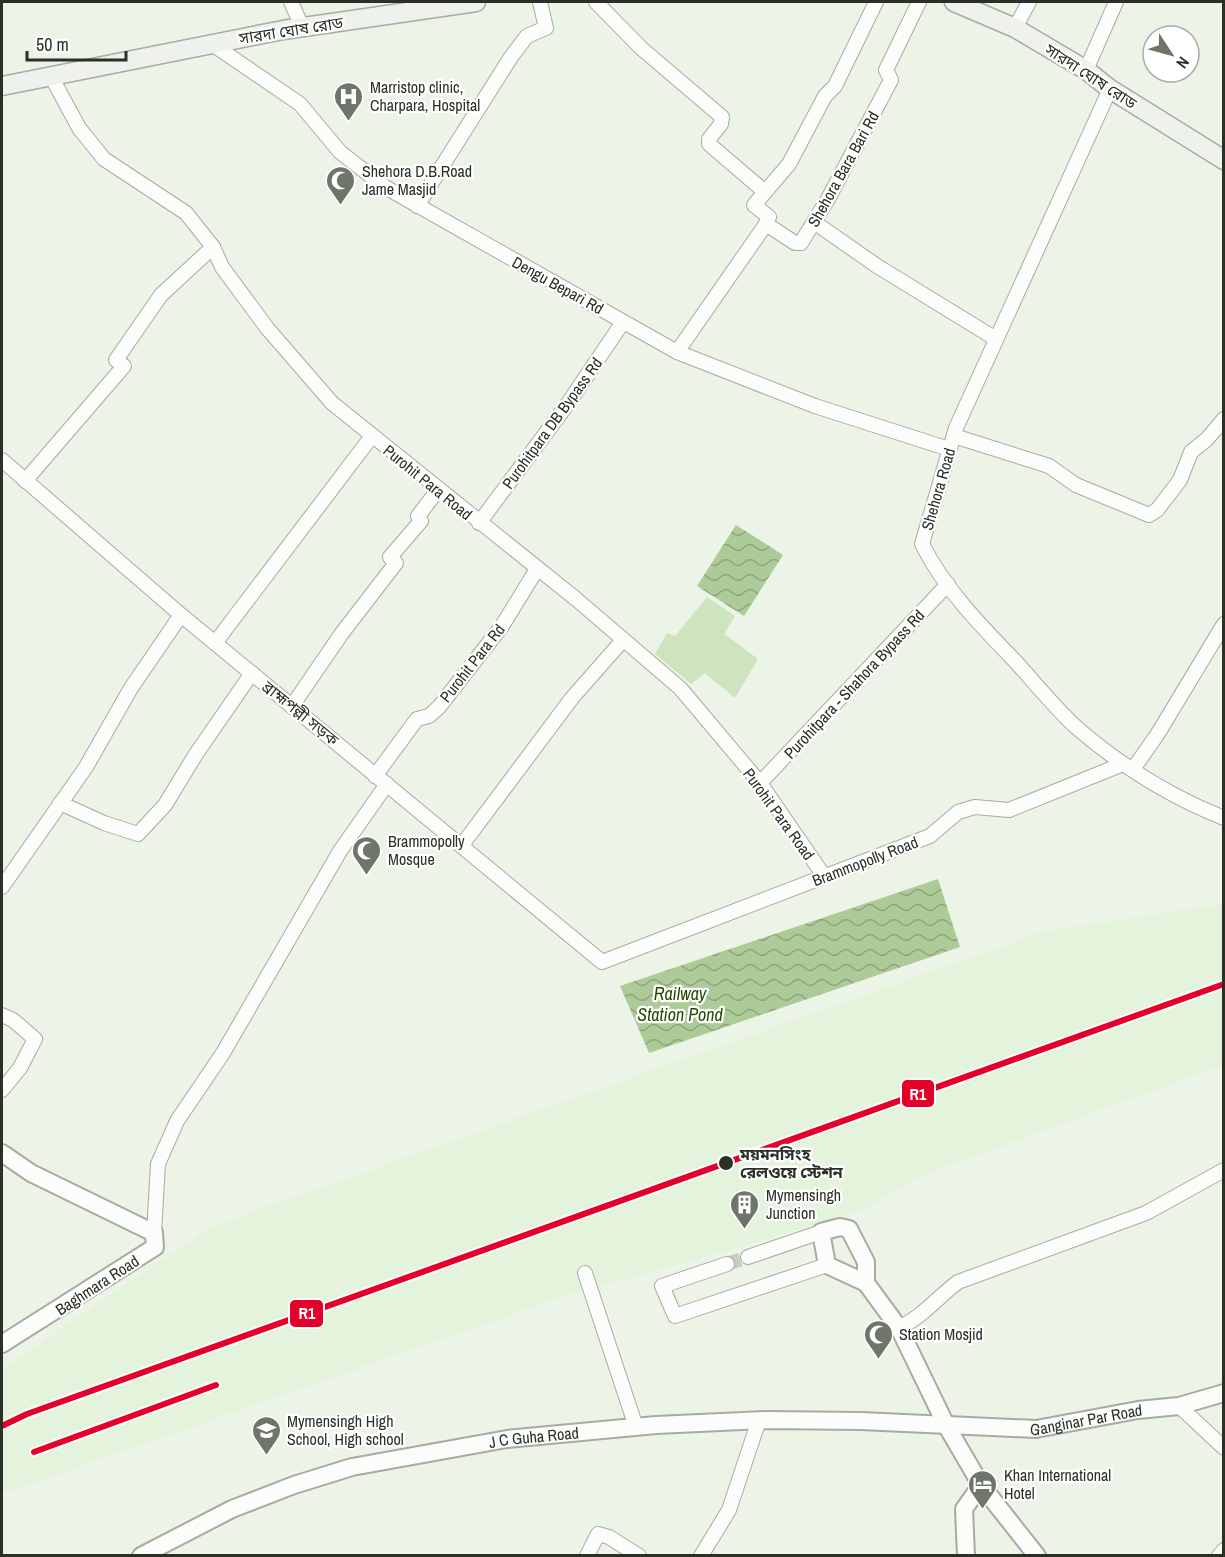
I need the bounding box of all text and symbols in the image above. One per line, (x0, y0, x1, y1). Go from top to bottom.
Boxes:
street label: সারদা ঘোষ রোড (236, 11, 345, 49)
scale bar (27, 24, 126, 62)
north arrow (1141, 24, 1201, 84)
text: 50 m (36, 32, 69, 57)
street label: সারদা ঘোষ রোড (1040, 38, 1142, 114)
text: N (1171, 53, 1195, 73)
place label: Marristop clinic, Charpara, Hospital (370, 76, 480, 116)
hospital icon: Marristop clinic, Charpara, Hospital (333, 80, 365, 122)
street label: Shehora Bara Bari Rd (802, 107, 884, 231)
place label: Shehora D.B.Road Jame Masjid (362, 160, 472, 200)
mosque icon: Shehora D.B.Road Jame Masjid (325, 164, 357, 206)
street label: Dengu Bepari Rd (508, 251, 608, 319)
street label: Purohitpara DB Bypass Rd (497, 353, 607, 493)
street label: Purohit Para Road (379, 439, 477, 525)
street label: Shehora Road (916, 445, 960, 533)
street label: Purohitpara - Shahora Bypass Rd (779, 604, 929, 764)
street label: Purohit Para Rd (434, 619, 510, 707)
street label: ব্রাহ্মপল্লী সড়ক (258, 675, 344, 751)
street label: Purohit Para Road (738, 764, 820, 864)
place label: Brammopolly Mosque (388, 830, 465, 870)
street label: Brammopolly Road (809, 831, 921, 891)
mosque icon: Brammopolly Mosque (351, 834, 383, 876)
water label: Railway Station Pond (637, 981, 723, 1027)
line badge: R1 (901, 1079, 935, 1108)
text: R1 (910, 1083, 927, 1105)
place label: ময়মনসিংহ রেলওয়ে স্টেশন (739, 1143, 844, 1183)
marker: ময়মনসিংহ রেলওয়ে স্টেশন (717, 1154, 735, 1172)
place label: Mymensingh Junction (766, 1184, 841, 1224)
building icon: Mymensingh Junction (729, 1188, 761, 1230)
street label: Baghmara Road (51, 1250, 143, 1320)
line badge: R1 (289, 1299, 324, 1328)
text: R1 (299, 1302, 316, 1324)
mosque icon: Station Mosjid (862, 1318, 894, 1360)
place label: Station Mosjid (899, 1323, 983, 1345)
street label: Ganginar Par Road (1029, 1399, 1143, 1440)
place label: Mymensingh High School, High school (287, 1410, 404, 1450)
school or university icon: Mymensingh High School, High school (250, 1414, 282, 1456)
street label: J C Guha Road (487, 1421, 580, 1453)
place label: Khan International Hotel (1004, 1464, 1111, 1504)
hotel icon: Khan International Hotel (967, 1468, 999, 1510)

